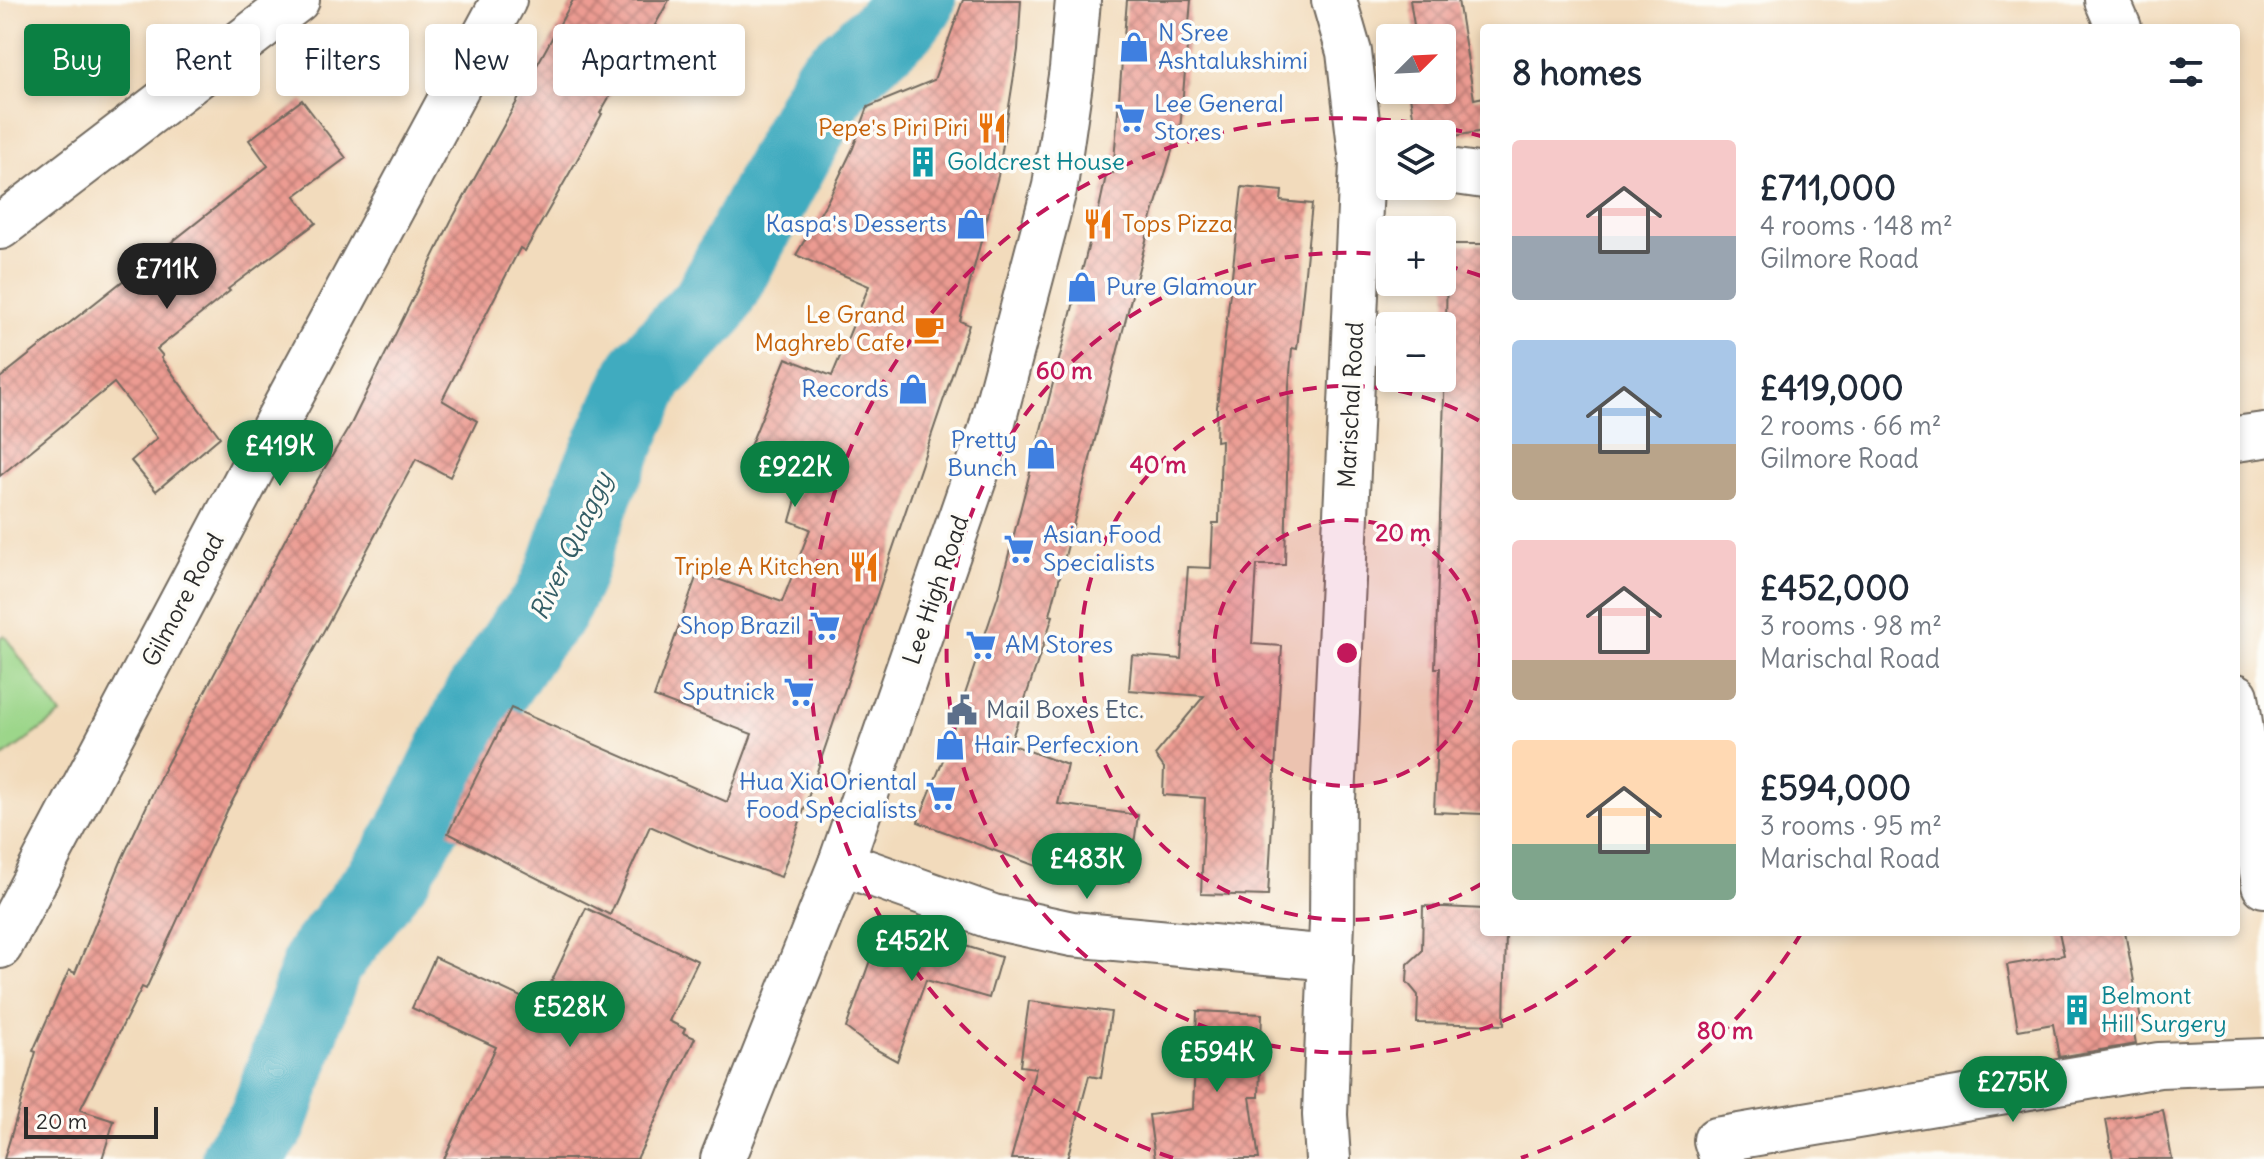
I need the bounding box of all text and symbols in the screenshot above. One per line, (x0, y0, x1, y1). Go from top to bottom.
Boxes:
place label: N Sree Ashtalukshimi (1158, 17, 1308, 75)
chip: Buy (24, 24, 130, 96)
chip: Rent (146, 24, 260, 96)
chip: Filters (276, 24, 409, 96)
chip: New (425, 24, 537, 96)
chip: Apartment (553, 24, 745, 96)
north arrow (1376, 24, 1456, 104)
map controls (1376, 24, 1456, 392)
shop icon: N Sree Ashtalukshimi (1117, 30, 1151, 64)
icon: filters (2164, 50, 2208, 94)
text: 8 homes (1512, 51, 1642, 94)
place label: Lee General Stores (1154, 88, 1284, 146)
supermarket icon: Lee General Stores (1113, 101, 1147, 135)
restaurant icon: Pepe's Piri Piri (975, 111, 1009, 145)
place label: Pepe's Piri Piri (818, 112, 968, 142)
button: layers (1376, 120, 1456, 200)
building icon: Goldcrest House (906, 145, 940, 179)
place label: Goldcrest House (947, 146, 1125, 176)
text: £711,000 (1760, 166, 1896, 209)
icon: home (1576, 172, 1672, 268)
shop icon: Kaspa's Desserts (954, 207, 988, 241)
restaurant icon: Tops Pizza (1081, 207, 1115, 241)
place label: Kaspa's Desserts (766, 208, 947, 238)
place label: Tops Pizza (1122, 208, 1233, 238)
text: 4 rooms · 148 m² (1760, 209, 1953, 242)
button: + (1376, 216, 1456, 296)
text: Gilmore Road (1760, 242, 1919, 275)
pin: £711K (111, 243, 223, 311)
text: £711K (135, 252, 199, 285)
shop icon: Pure Glamour (1065, 270, 1099, 304)
place label: Pure Glamour (1106, 271, 1257, 301)
place label: Le Grand Maghreb Cafe (754, 299, 905, 357)
cafe icon: Le Grand Maghreb Cafe (912, 312, 946, 346)
button: − (1376, 312, 1456, 392)
street label: Marischal Road (1331, 321, 1369, 489)
text: 60 m (1036, 355, 1092, 385)
text: £419,000 (1760, 366, 1904, 409)
shop icon: Records (896, 372, 930, 406)
icon: home (1576, 372, 1672, 468)
place label: Records (801, 373, 889, 403)
text: 2 rooms · 66 m² (1760, 409, 1942, 442)
pin: £419K (224, 420, 336, 488)
place label: Pretty Bunch (947, 424, 1017, 482)
text: £419K (245, 429, 315, 462)
shop icon: Pretty Bunch (1024, 437, 1058, 471)
pin: £922K (739, 441, 851, 509)
text: Gilmore Road (1760, 442, 1919, 475)
text: 40 m (1130, 449, 1186, 479)
text: £922K (758, 450, 832, 483)
water label: River Quaggy (522, 465, 620, 625)
street label: Lee High Road (896, 511, 975, 668)
text: 20 m (1375, 517, 1431, 547)
place label: Asian Food Specialists (1043, 519, 1162, 577)
street label: Gilmore Road (134, 528, 230, 671)
supermarket icon: Asian Food Specialists (1002, 532, 1036, 566)
restaurant icon: Triple A Kitchen (847, 550, 881, 584)
place label: Triple A Kitchen (674, 551, 840, 581)
text: £452,000 (1760, 566, 1910, 609)
icon: home (1576, 572, 1672, 668)
supermarket icon: Shop Brazil (808, 609, 842, 643)
text: 3 rooms · 98 m² (1760, 609, 1942, 642)
place label: Shop Brazil (680, 610, 801, 640)
supermarket icon: AM Stores (964, 628, 998, 662)
place label: AM Stores (1005, 629, 1113, 659)
centre of rings (1333, 639, 1361, 667)
text: Marischal Road (1760, 642, 1940, 675)
supermarket icon: Sputnick (782, 675, 816, 709)
place label: Sputnick (682, 676, 775, 706)
public building icon: Mail Boxes Etc. (945, 693, 979, 727)
place label: Mail Boxes Etc. (986, 694, 1144, 724)
shop icon: Hair Perfecxion (933, 728, 967, 762)
place label: Hair Perfecxion (974, 729, 1139, 759)
place label: Hua Xia Oriental Food Specialists (739, 766, 917, 824)
text: £594,000 (1760, 766, 1911, 809)
icon: home (1576, 772, 1672, 868)
supermarket icon: Hua Xia Oriental Food Specialists (924, 779, 958, 813)
text: 3 rooms · 95 m² (1760, 809, 1942, 842)
pin: £483K (1031, 833, 1143, 901)
text: £483K (1050, 842, 1124, 875)
text: Marischal Road (1760, 842, 1940, 875)
pin: £452K (856, 915, 968, 983)
text: £452K (875, 924, 949, 957)
place label: Belmont Hill Surgery (2101, 980, 2227, 1038)
pin: £528K (514, 981, 626, 1049)
text: £528K (533, 990, 607, 1023)
building icon: Belmont Hill Surgery (2060, 993, 2094, 1027)
text: 80 m (1697, 1015, 1753, 1045)
pin: £594K (1161, 1026, 1273, 1094)
text: £594K (1180, 1035, 1254, 1068)
pin: £275K (1957, 1056, 2069, 1124)
text: £275K (1977, 1065, 2049, 1098)
scale bar (24, 1103, 158, 1139)
text: 20 m (36, 1107, 87, 1135)

